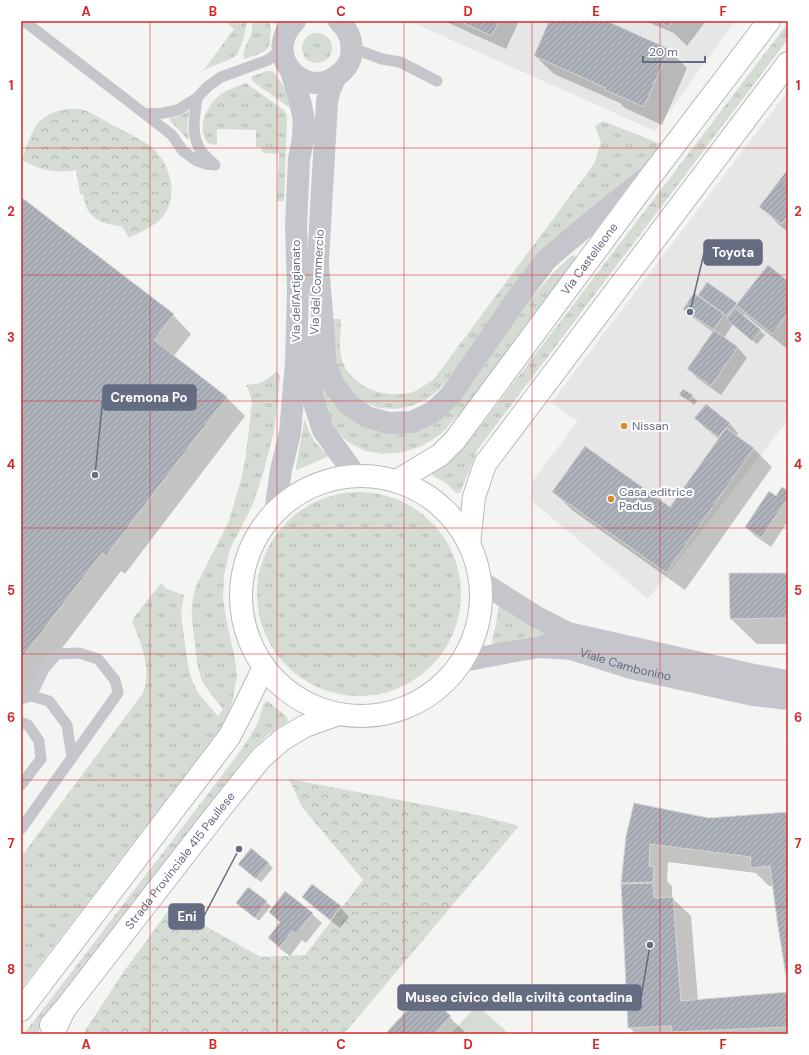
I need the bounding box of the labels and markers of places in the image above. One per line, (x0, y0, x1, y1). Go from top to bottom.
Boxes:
callout: Toyota (704, 240, 762, 265)
callout: Cremona Po (103, 385, 196, 410)
place label: Nissan (632, 418, 669, 434)
marker: Nissan (619, 421, 629, 431)
place label: Casa editrice Padus (619, 484, 693, 514)
marker: Casa editrice Padus (606, 494, 616, 504)
callout: Eni (169, 904, 204, 929)
callout: Museo civico della civiltà contadina (398, 985, 641, 1010)

